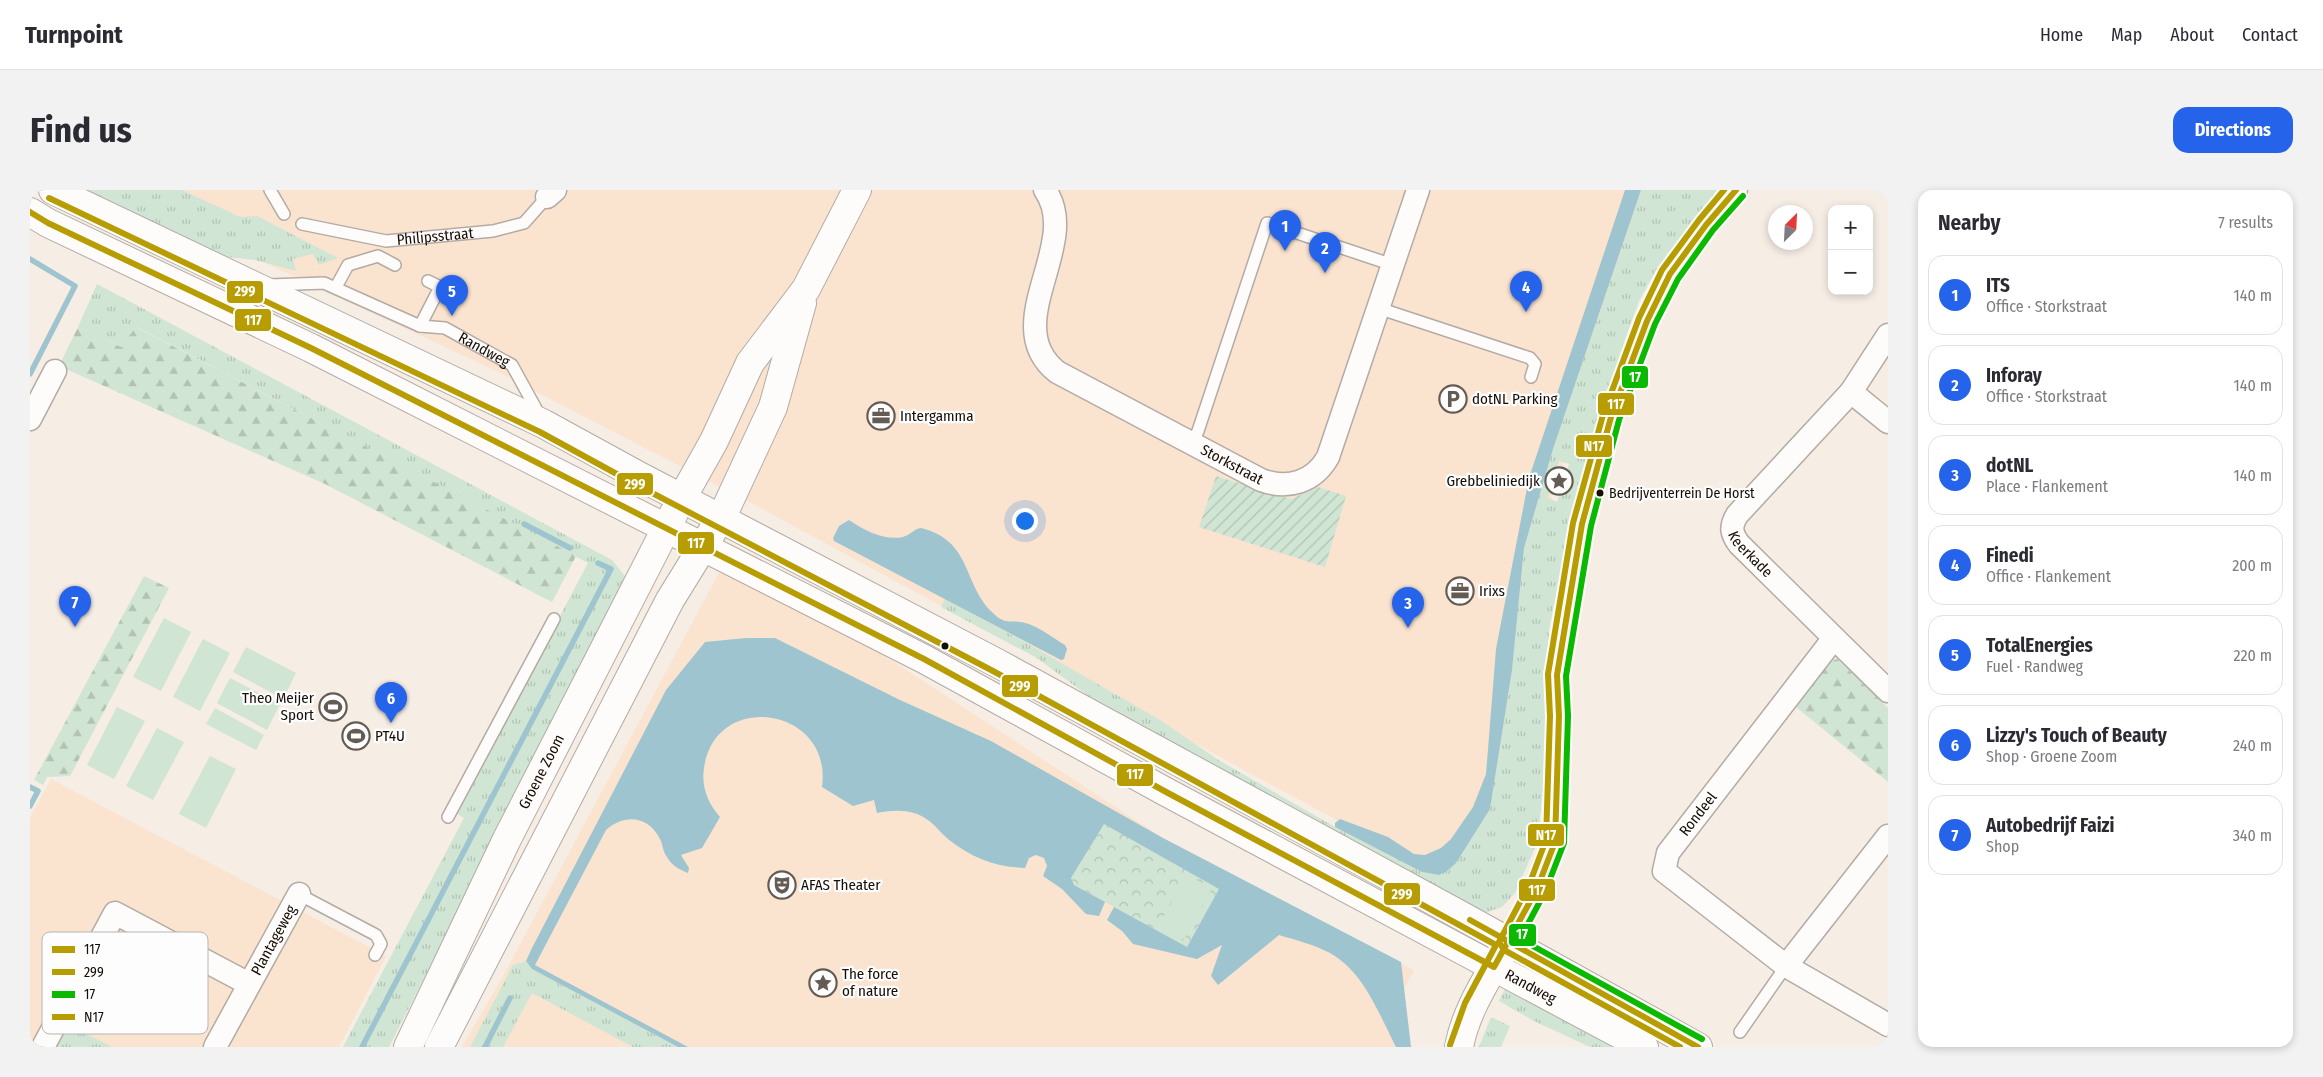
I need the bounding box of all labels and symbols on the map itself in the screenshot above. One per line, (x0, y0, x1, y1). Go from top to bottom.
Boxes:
north arrow (1768, 205, 1813, 250)
pin: 1 (1269, 210, 1301, 251)
street label: Philipsstraat (396, 224, 474, 249)
pin: 2 (1309, 232, 1341, 273)
pin: 4 (1510, 271, 1542, 312)
pin: 5 (436, 275, 468, 316)
line badge: 299 (226, 280, 264, 304)
text: 299 (234, 283, 255, 300)
line badge: 117 (234, 308, 272, 332)
text: 117 (244, 312, 262, 329)
street label: Randweg (455, 328, 513, 371)
line badge: 17 (1621, 365, 1649, 389)
text: 17 (1629, 369, 1641, 386)
parking icon: dotNL Parking (1438, 384, 1468, 414)
place label: dotNL Parking (1472, 390, 1558, 408)
line badge: 117 (1597, 392, 1635, 416)
text: 117 (1607, 396, 1625, 413)
office icon: Intergamma (866, 401, 896, 431)
place label: Intergamma (900, 407, 974, 425)
line badge: N17 (1575, 434, 1613, 458)
text: N17 (1584, 438, 1604, 455)
street label: Storkstraat (1198, 441, 1266, 488)
place icon: Grebbeliniedijk (1544, 466, 1574, 496)
line badge: 299 (616, 472, 654, 496)
place label: Grebbeliniedijk (1446, 472, 1540, 490)
text: 299 (624, 476, 645, 493)
place label: Bedrijventerrein De Horst (1609, 485, 1755, 502)
marker: Bedrijventerrein De Horst (1595, 488, 1605, 498)
your location (1012, 508, 1038, 534)
street label: Keerkade (1724, 528, 1776, 581)
line badge: 117 (677, 531, 715, 555)
text: 117 (687, 535, 705, 552)
office icon: Irixs (1445, 576, 1475, 606)
place label: Irixs (1479, 582, 1505, 600)
pin: 7 (59, 586, 91, 627)
pin: 3 (1392, 587, 1424, 628)
unlabelled marker (940, 641, 950, 651)
line badge: 299 (1001, 674, 1039, 698)
text: 299 (1009, 678, 1030, 695)
pin: 6 (375, 682, 407, 723)
place label: Theo Meijer Sport (242, 689, 315, 724)
sports icon: Theo Meijer Sport (318, 692, 348, 722)
sports icon: PT4U (341, 721, 371, 751)
place label: PT4U (375, 727, 405, 745)
street label: Groene Zoom (515, 731, 568, 812)
line badge: 117 (1116, 763, 1154, 787)
text: 117 (1126, 766, 1144, 783)
street label: Rondeel (1675, 789, 1721, 839)
line badge: N17 (1527, 823, 1565, 847)
text: N17 (1536, 827, 1556, 844)
theatre icon: AFAS Theater (767, 870, 797, 900)
place label: AFAS Theater (801, 876, 881, 894)
line badge: 117 (1518, 878, 1556, 902)
line badge: 299 (1383, 882, 1421, 906)
text: 117 (1528, 882, 1546, 899)
text: 299 (1391, 886, 1412, 903)
street label: Plantageweg (247, 902, 300, 978)
line badge: 17 (1508, 923, 1537, 947)
text: 17 (1516, 926, 1528, 943)
legend (42, 932, 208, 1034)
text: 117 (84, 941, 101, 958)
text: 299 (84, 964, 104, 981)
place label: The force of nature (842, 965, 898, 1000)
street label: Randweg (1502, 965, 1559, 1008)
place icon: The force of nature (808, 968, 838, 998)
text: 17 (84, 986, 95, 1003)
text: N17 (84, 1009, 104, 1026)

